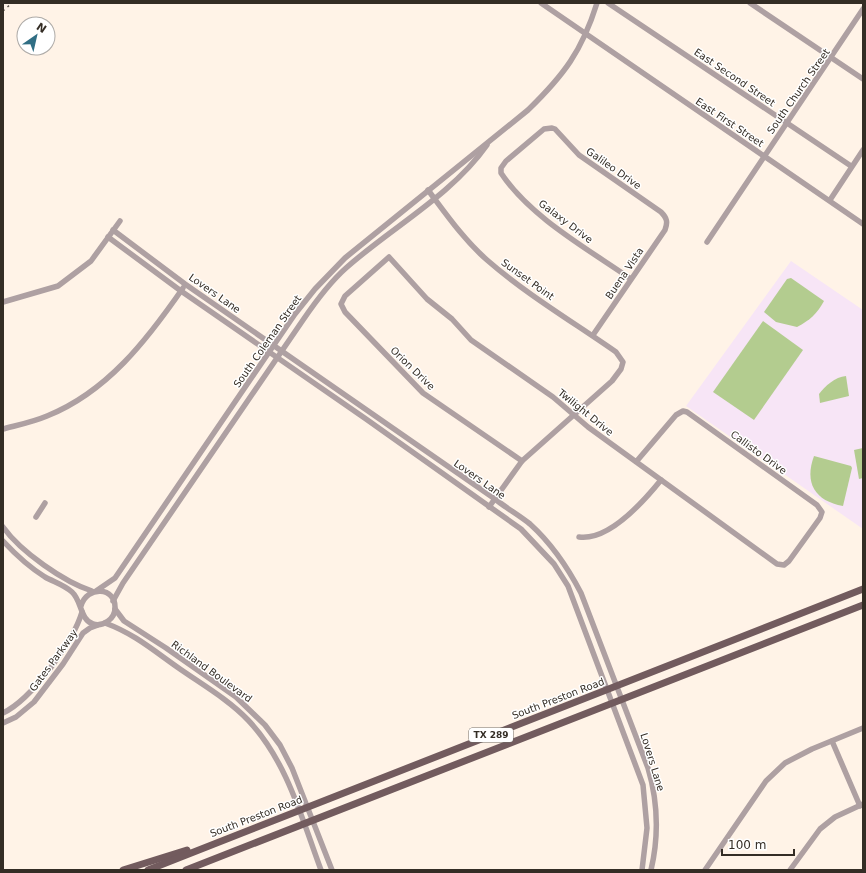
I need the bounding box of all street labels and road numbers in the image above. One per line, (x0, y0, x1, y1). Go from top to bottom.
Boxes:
street label: East Second Street (692, 46, 777, 109)
street label: South Church Street (765, 47, 832, 136)
street label: East First Street (694, 96, 766, 149)
street label: Galileo Drive (584, 145, 643, 191)
street label: Galaxy Drive (537, 198, 595, 245)
street label: Buena Vista (603, 245, 646, 301)
street label: Sunset Point (499, 257, 556, 302)
street label: Lovers Lane (187, 272, 243, 315)
street label: South Coleman Street (231, 293, 304, 390)
street label: Orion Drive (388, 345, 437, 392)
street label: Twilight Drive (555, 386, 615, 438)
street label: Callisto Drive (729, 428, 789, 476)
street label: Lovers Lane (452, 458, 508, 501)
street label: Gates Parkway (27, 627, 80, 694)
street label: Richland Boulevard (169, 638, 254, 704)
street label: South Preston Road (510, 676, 606, 721)
road number: TX 289 (469, 728, 513, 742)
street label: Lovers Lane (638, 732, 667, 793)
street label: South Preston Road (208, 794, 304, 839)

